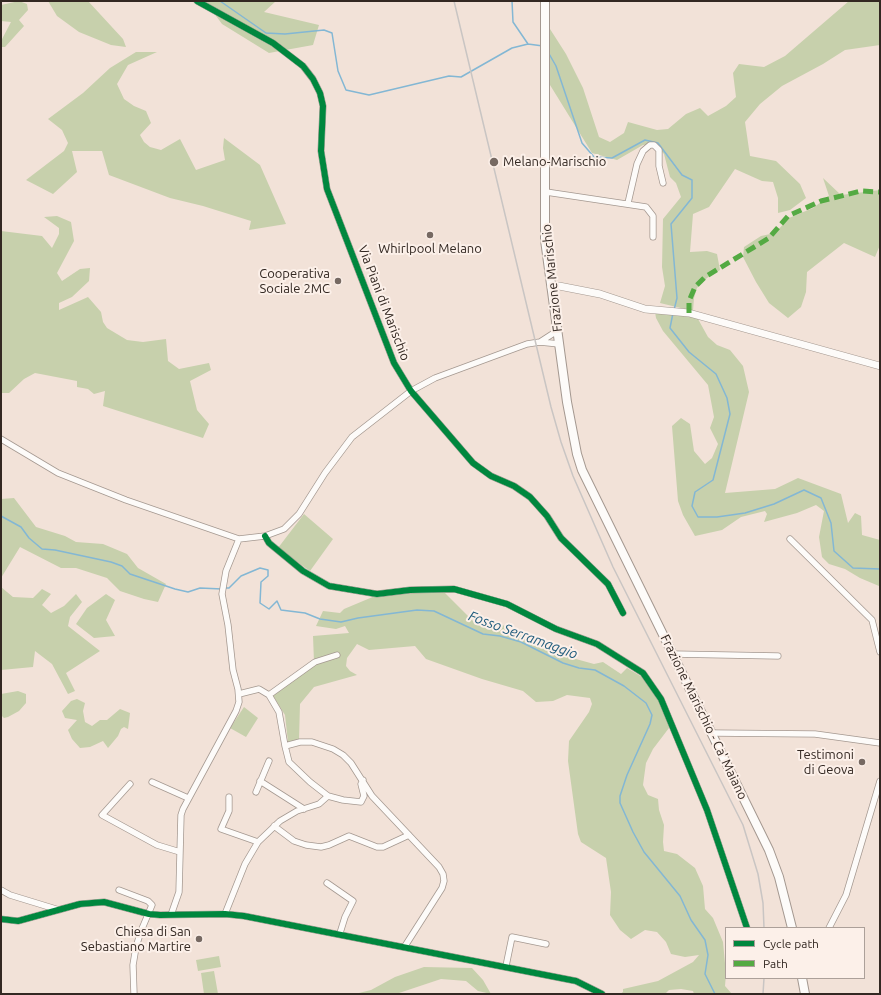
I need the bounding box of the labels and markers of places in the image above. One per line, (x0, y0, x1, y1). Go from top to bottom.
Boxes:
place label: Melano-Marischio (503, 154, 606, 170)
marker: Melano-Marischio (488, 156, 500, 168)
marker: Whirlpool Melano (425, 230, 435, 240)
place label: Whirlpool Melano (378, 241, 482, 257)
place label: Cooperativa Sociale 2MC (259, 266, 330, 297)
marker: Cooperativa Sociale 2MC (333, 276, 343, 286)
place label: Testimoni di Geova (797, 747, 854, 778)
marker: Testimoni di Geova (857, 757, 867, 767)
place label: Chiesa di San Sebastiano Martire (81, 924, 191, 955)
marker: Chiesa di San Sebastiano Martire (194, 934, 204, 944)

